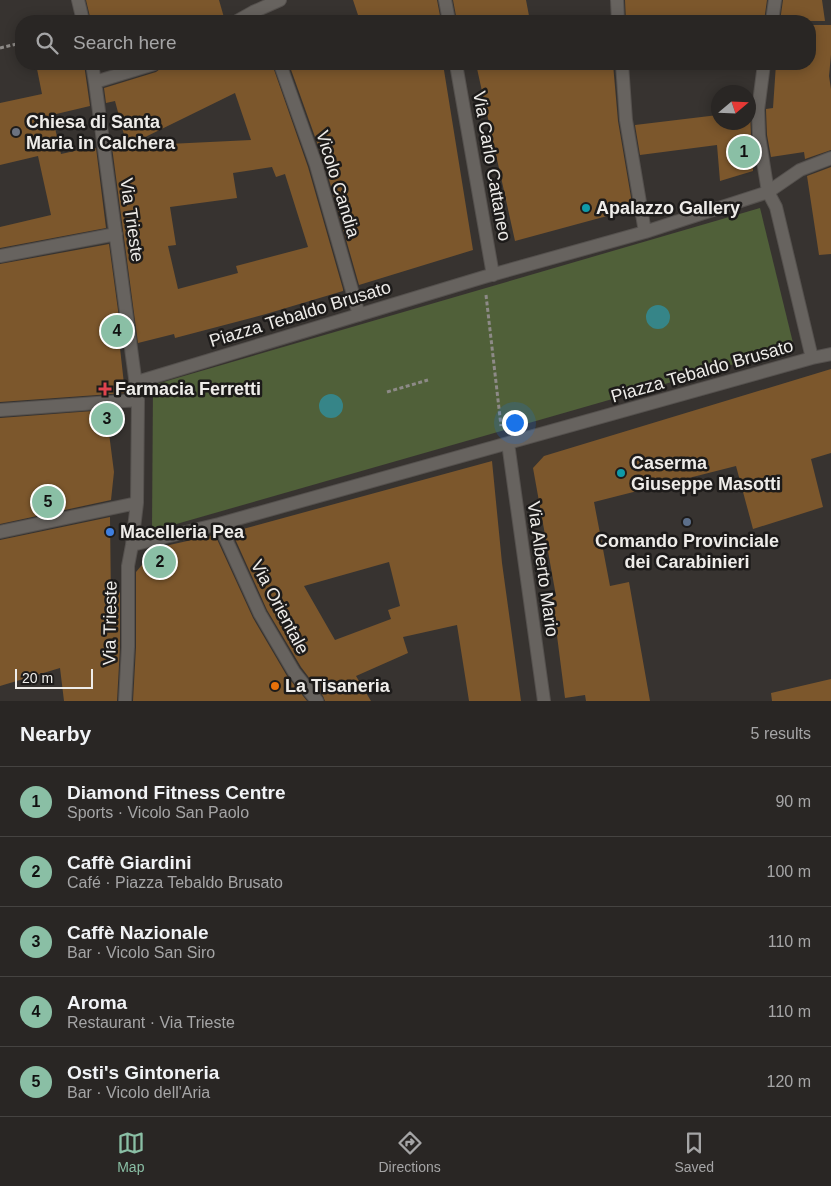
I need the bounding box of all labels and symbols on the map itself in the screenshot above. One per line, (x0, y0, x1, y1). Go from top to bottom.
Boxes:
north arrow (711, 85, 756, 130)
street label: Via Carlo Cattaneo (469, 90, 515, 242)
place label: Chiesa di Santa Maria in Calchera (26, 112, 176, 153)
marker: Chiesa di Santa Maria in Calchera (10, 126, 22, 138)
street label: Vicolo Candia (312, 128, 364, 241)
pin: 1 (728, 133, 760, 171)
street label: Via Trieste (116, 177, 148, 263)
place label: Apalazzo Gallery (596, 198, 740, 218)
marker: Apalazzo Gallery (580, 202, 592, 214)
street label: Piazza Tebaldo Brusato (207, 277, 393, 351)
pin: 4 (101, 312, 133, 350)
street label: Piazza Tebaldo Brusato (609, 335, 795, 407)
place label: Farmacia Ferretti (115, 379, 261, 399)
marker: Farmacia Ferretti (99, 383, 111, 395)
pin: 3 (91, 400, 123, 438)
your location (502, 410, 528, 436)
place label: Caserma Giuseppe Masotti (631, 453, 781, 494)
marker: Caserma Giuseppe Masotti (615, 467, 627, 479)
pin: 5 (32, 483, 64, 521)
street label: Via Alberto Mario (524, 500, 562, 638)
marker: Comando Provinciale dei Carabinieri (681, 516, 693, 528)
place label: Macelleria Pea (120, 522, 245, 542)
marker: Macelleria Pea (104, 526, 116, 538)
place label: Comando Provinciale dei Carabinieri (595, 531, 779, 572)
pin: 2 (144, 543, 176, 581)
street label: Via Orientale (247, 557, 313, 657)
street label: Via Trieste (99, 580, 121, 666)
scale bar (15, 666, 92, 689)
place label: La Tisaneria (285, 676, 391, 696)
marker: La Tisaneria (269, 680, 281, 692)

